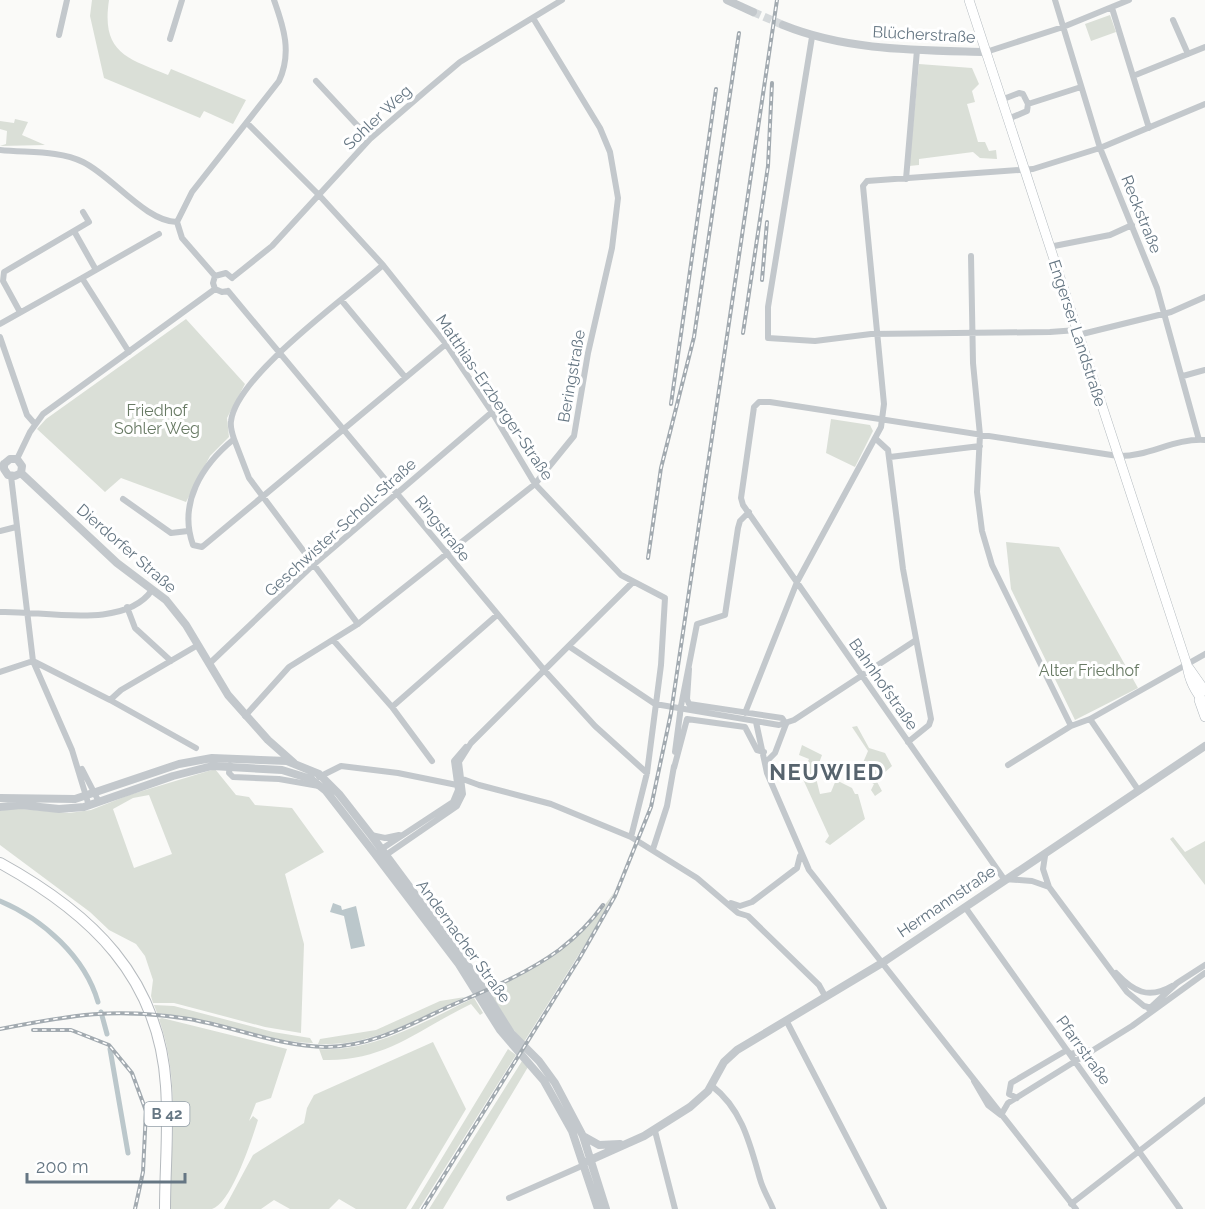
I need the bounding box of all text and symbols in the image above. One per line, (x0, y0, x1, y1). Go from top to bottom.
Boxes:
street label: Blücherstraße (872, 22, 976, 47)
street label: Sohler Weg (339, 81, 415, 154)
street label: Reckstraße (1117, 172, 1166, 256)
street label: Engerser Landstraße (1045, 257, 1110, 409)
street label: Matthias-Erzberger-Straße (432, 311, 557, 484)
street label: Beringstraße (554, 328, 589, 424)
park label: Friedhof Sohler Weg (114, 401, 200, 438)
street label: Geschwister-Scholl-Straße (261, 454, 420, 600)
street label: Ringstraße (411, 491, 474, 565)
street label: Dierdorfer Straße (73, 500, 180, 597)
street label: Bahnhofstraße (845, 635, 922, 734)
park label: Alter Friedhof (1039, 661, 1140, 680)
district label: NEUWIED (769, 759, 885, 785)
street label: Hermannstraße (894, 862, 999, 941)
street label: Andernacher Straße (413, 876, 515, 1007)
street label: Pfarrstraße (1052, 1012, 1115, 1089)
road number: B 42 (144, 1102, 190, 1126)
scale bar (27, 1146, 184, 1184)
text: 200 m (36, 1156, 89, 1177)

